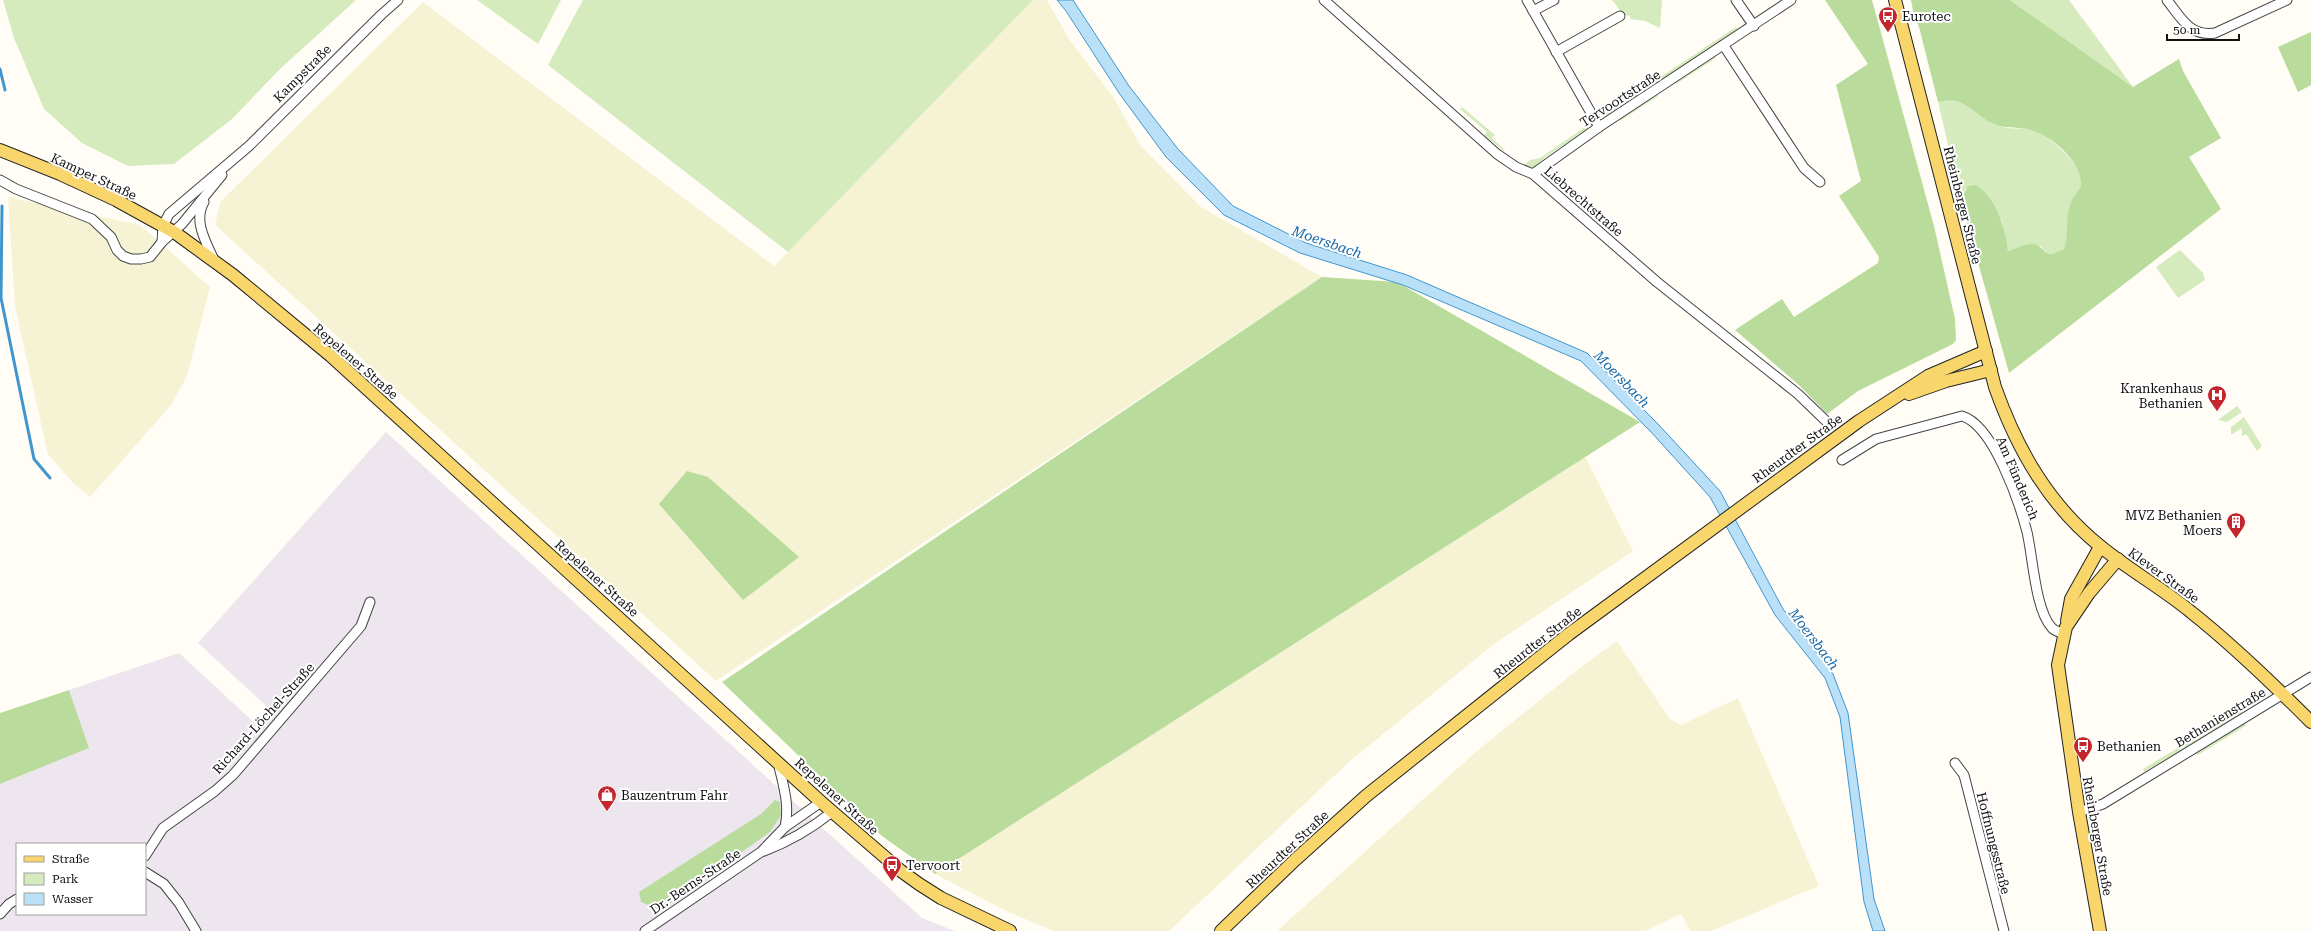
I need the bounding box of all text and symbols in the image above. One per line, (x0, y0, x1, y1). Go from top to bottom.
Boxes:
bus stop icon: Eurotec (1877, 5, 1899, 33)
place label: Eurotec (1902, 9, 1951, 24)
scale bar (2167, 16, 2239, 42)
text: 50 m (2173, 23, 2200, 37)
street label: Kampstraße (270, 41, 334, 105)
street label: Tervoortstraße (1577, 67, 1663, 130)
street label: Rheinberger Straße (1941, 145, 1984, 266)
street label: Kamper Straße (49, 150, 139, 203)
street label: Liebrechtstraße (1541, 163, 1626, 240)
water label: Moersbach (1289, 222, 1365, 262)
street label: Repelener Straße (310, 321, 401, 402)
water label: Moersbach (1590, 346, 1653, 411)
place label: Krankenhaus Bethanien (2120, 381, 2204, 411)
hospital icon: Krankenhaus Bethanien (2206, 384, 2228, 412)
street label: Rheurdter Straße (1750, 411, 1845, 486)
street label: Am Fünderich (1993, 434, 2042, 523)
place label: MVZ Bethanien Moers (2125, 508, 2223, 538)
building icon: MVZ Bethanien Moers (2225, 511, 2247, 539)
street label: Repelener Straße (552, 537, 642, 620)
street label: Klever Straße (2125, 545, 2202, 606)
street label: Rheurdter Straße (1490, 604, 1584, 681)
water label: Moersbach (1785, 604, 1843, 673)
street label: Richard-Löchel-Straße (210, 660, 317, 777)
street label: Bethanienstraße (2172, 685, 2268, 750)
bus stop icon: Bethanien (2072, 735, 2094, 763)
place label: Bethanien (2097, 739, 2162, 754)
street label: Repelener Straße (792, 755, 882, 838)
street label: Rheinberger Straße (2080, 775, 2115, 897)
shop icon: Bauzentrum Fahr (596, 784, 618, 812)
place label: Bauzentrum Fahr (621, 788, 728, 803)
street label: Hoffnungsstraße (1974, 791, 2013, 896)
street label: Rheurdter Straße (1243, 807, 1332, 891)
legend (16, 843, 146, 915)
street label: Dr.-Berns-Straße (647, 846, 743, 917)
text: Straße (52, 852, 90, 866)
bus stop icon: Tervoort (881, 854, 903, 882)
place label: Tervoort (906, 858, 960, 873)
text: Park (52, 872, 79, 886)
text: Wasser (52, 892, 93, 906)

